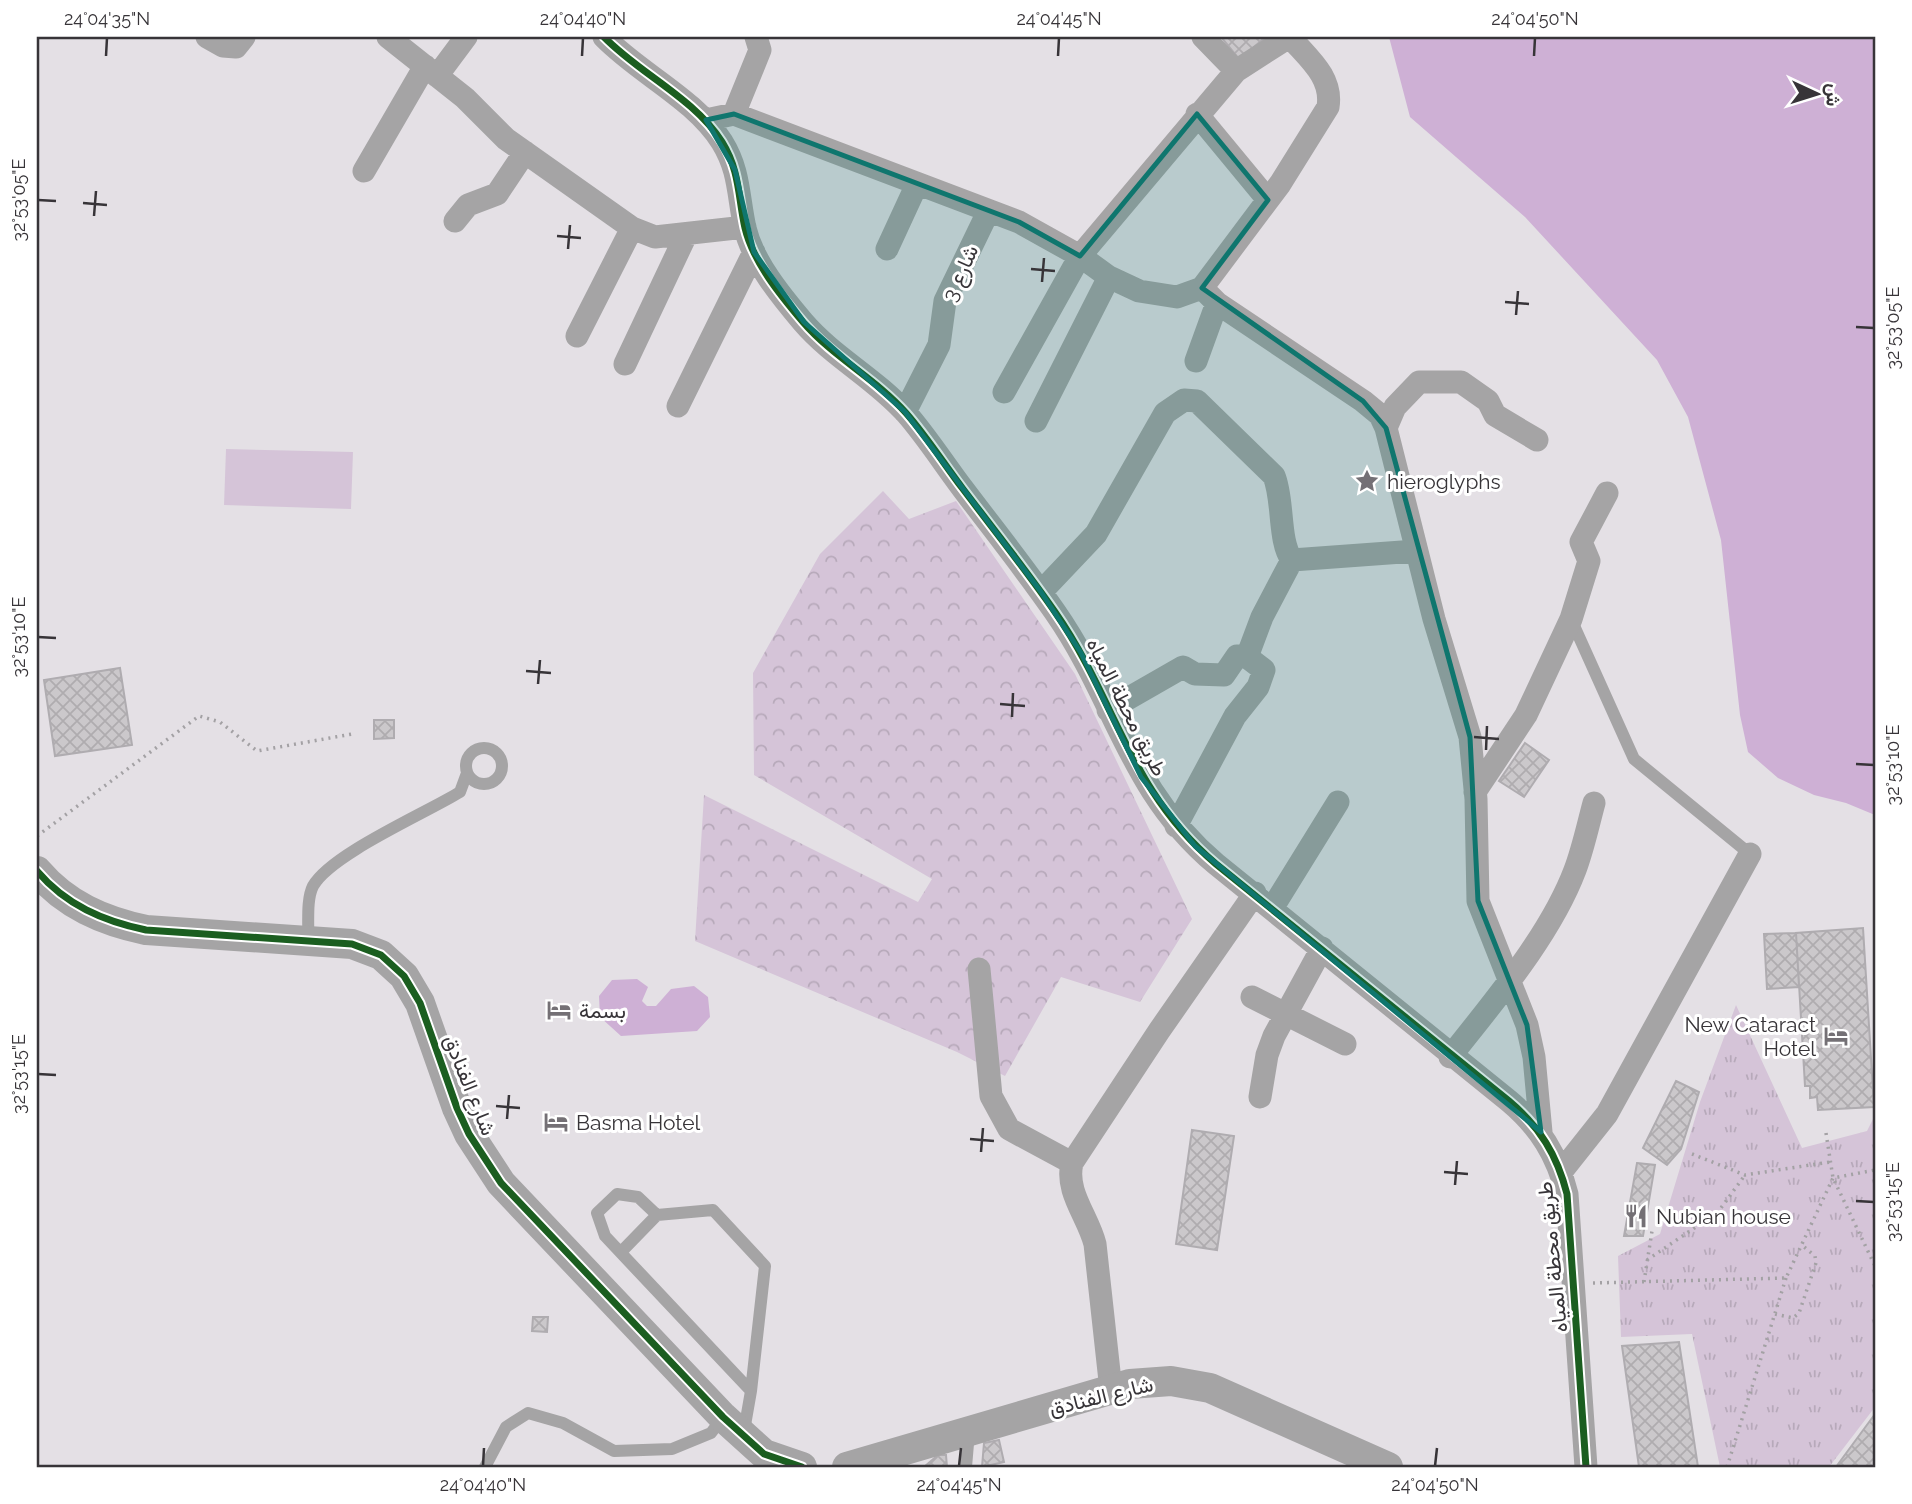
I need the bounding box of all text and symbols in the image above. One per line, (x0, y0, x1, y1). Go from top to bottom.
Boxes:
text: 24°04'35"N (64, 8, 150, 29)
text: 24°04'40"N (540, 8, 626, 29)
text: 24°04'45"N (1016, 8, 1102, 29)
text: 24°04'50"N (1491, 8, 1579, 29)
north arrow (1783, 60, 1853, 130)
text: ش (1821, 83, 1846, 108)
text: 32°53'05"E (8, 158, 29, 242)
street label: شارع 3 (937, 241, 985, 306)
text: 32°53'05"E (1882, 286, 1903, 370)
place icon: hieroglyphs (1353, 467, 1381, 495)
place label: hieroglyphs (1387, 469, 1501, 494)
text: 32°53'10"E (8, 596, 29, 677)
street label: طريق محطة المياه (1081, 634, 1173, 781)
text: 32°53'10"E (1882, 724, 1903, 805)
hotel icon: بسمة (545, 996, 573, 1024)
place label: بسمة (579, 998, 626, 1023)
place label: New Cataract Hotel (1685, 1012, 1816, 1061)
hotel icon: New Cataract Hotel (1822, 1022, 1850, 1050)
street label: شارع الفنادق (437, 1031, 501, 1140)
text: 32°53'15"E (8, 1034, 29, 1114)
hotel icon: Basma Hotel (542, 1108, 570, 1136)
place label: Basma Hotel (576, 1110, 701, 1135)
text: 32°53'15"E (1882, 1162, 1903, 1242)
street label: طريق محطة المياه (1532, 1180, 1573, 1334)
restaurant icon: Nubian house (1622, 1202, 1650, 1230)
place label: Nubian house (1656, 1204, 1791, 1229)
street label: شارع الفنادق (1046, 1371, 1156, 1423)
text: 24°04'40"N (440, 1474, 526, 1495)
text: 24°04'45"N (916, 1474, 1002, 1495)
text: 24°04'50"N (1391, 1474, 1479, 1495)

